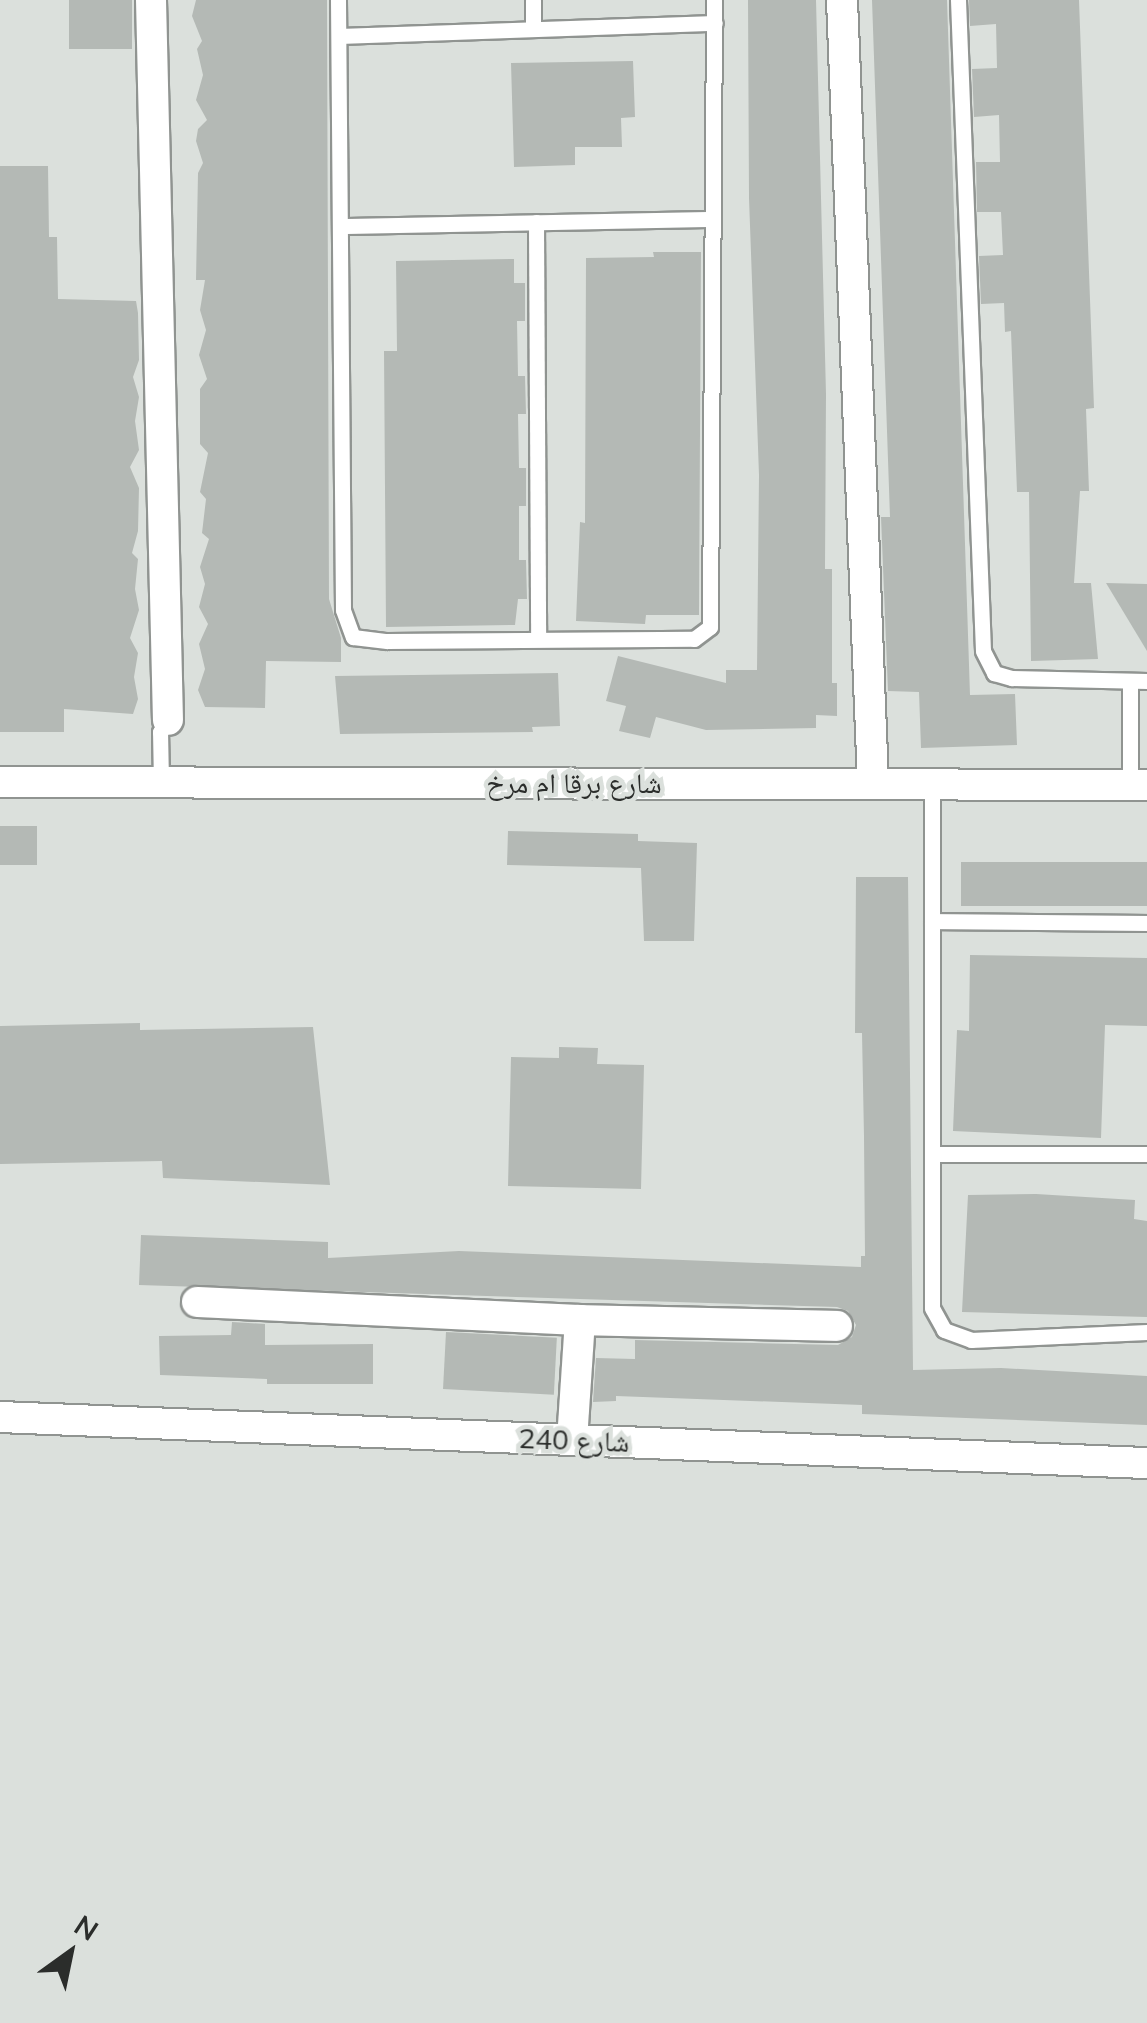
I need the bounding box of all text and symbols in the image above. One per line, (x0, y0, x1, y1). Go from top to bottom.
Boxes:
street label: شارع برقا ام مرخ (486, 766, 662, 800)
street label: شارع 240 (518, 1421, 630, 1459)
north arrow (20, 1903, 120, 2003)
text: N (68, 1907, 105, 1948)

